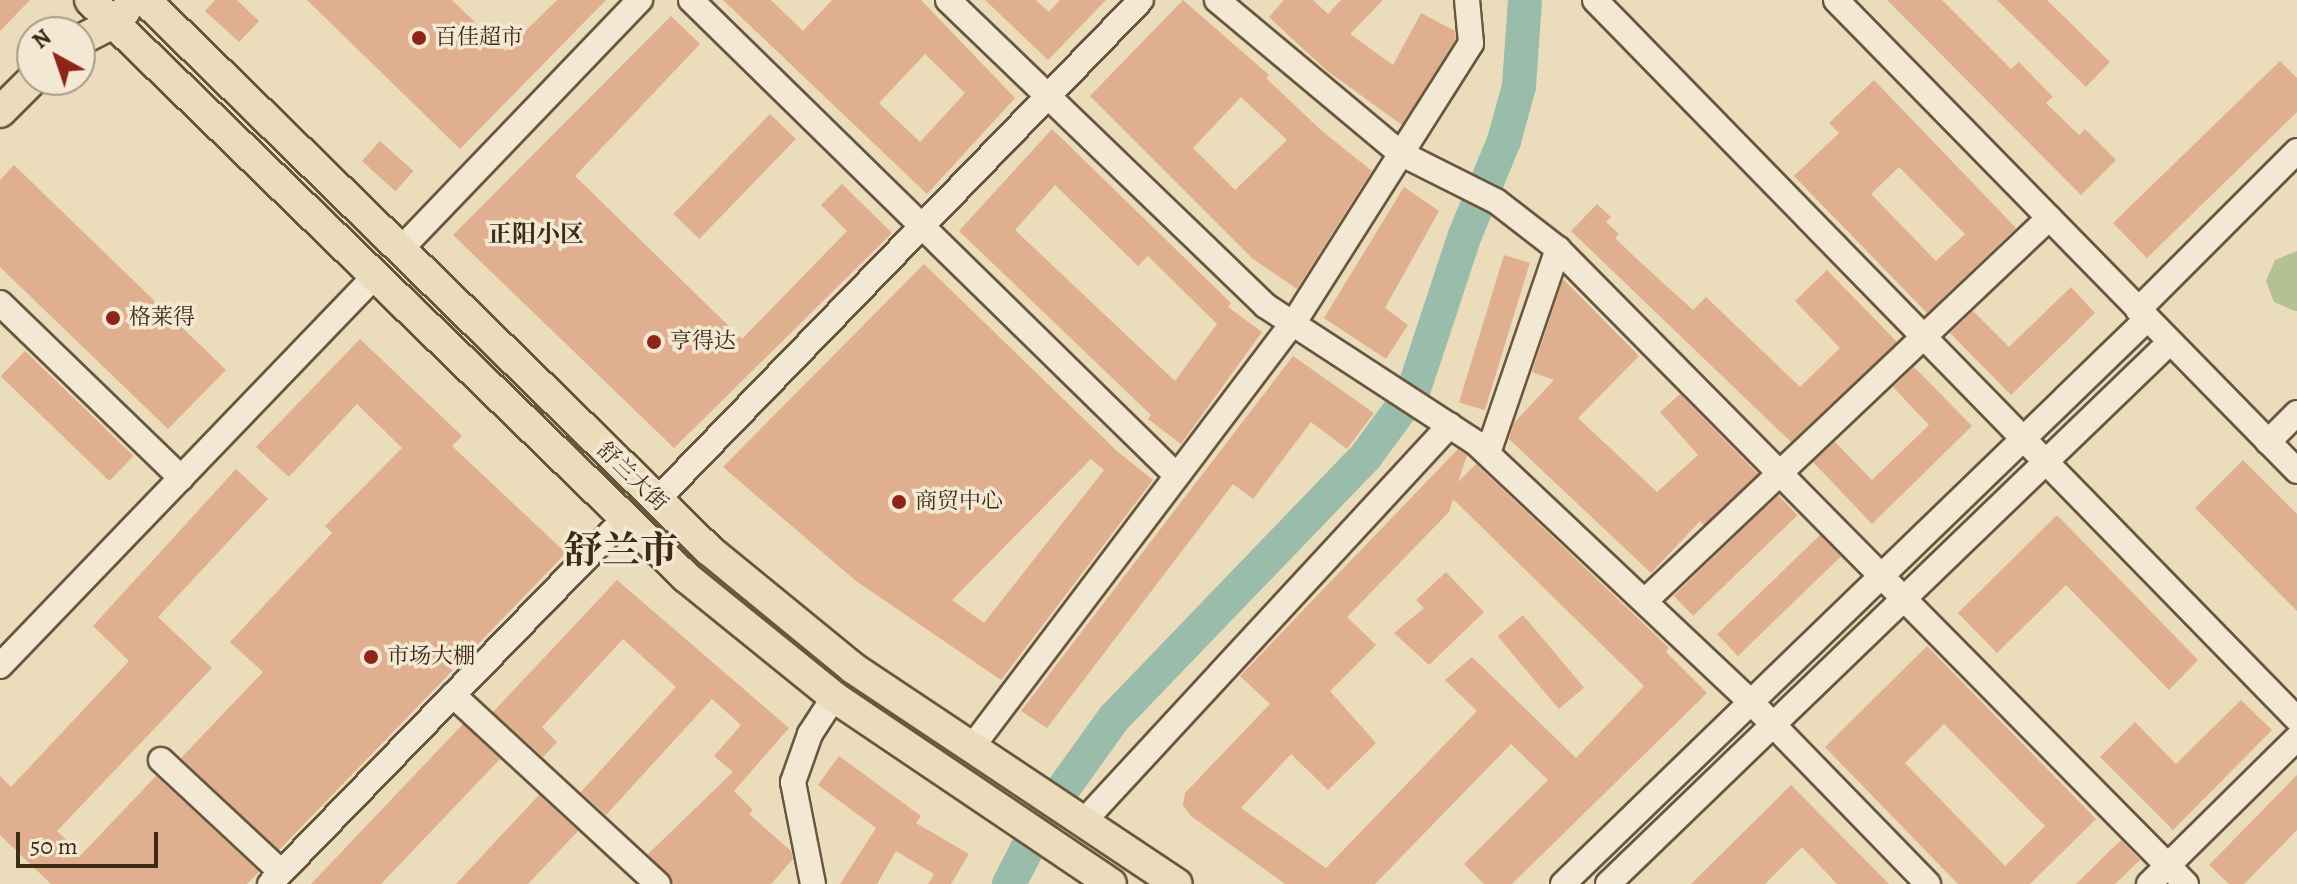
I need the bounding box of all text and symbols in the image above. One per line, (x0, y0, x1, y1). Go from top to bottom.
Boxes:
north arrow (16, 16, 96, 96)
text: N (26, 23, 58, 56)
place label: 百佳超市 (435, 25, 523, 51)
marker: 百佳超市 (410, 29, 428, 47)
district label: 正阳小区 (488, 221, 584, 249)
place label: 格莱得 (129, 305, 195, 331)
marker: 格莱得 (104, 309, 122, 327)
place label: 亨得达 (670, 329, 736, 355)
marker: 亨得达 (645, 333, 663, 351)
street label: 舒兰大街 (591, 437, 673, 517)
place label: 商贸中心 (915, 489, 1003, 515)
marker: 商贸中心 (890, 493, 908, 511)
district label: 舒兰市 (564, 528, 678, 574)
place label: 市场大棚 (387, 644, 475, 670)
marker: 市场大棚 (362, 648, 380, 666)
scale bar (20, 816, 162, 866)
text: 50 m (30, 830, 78, 862)

